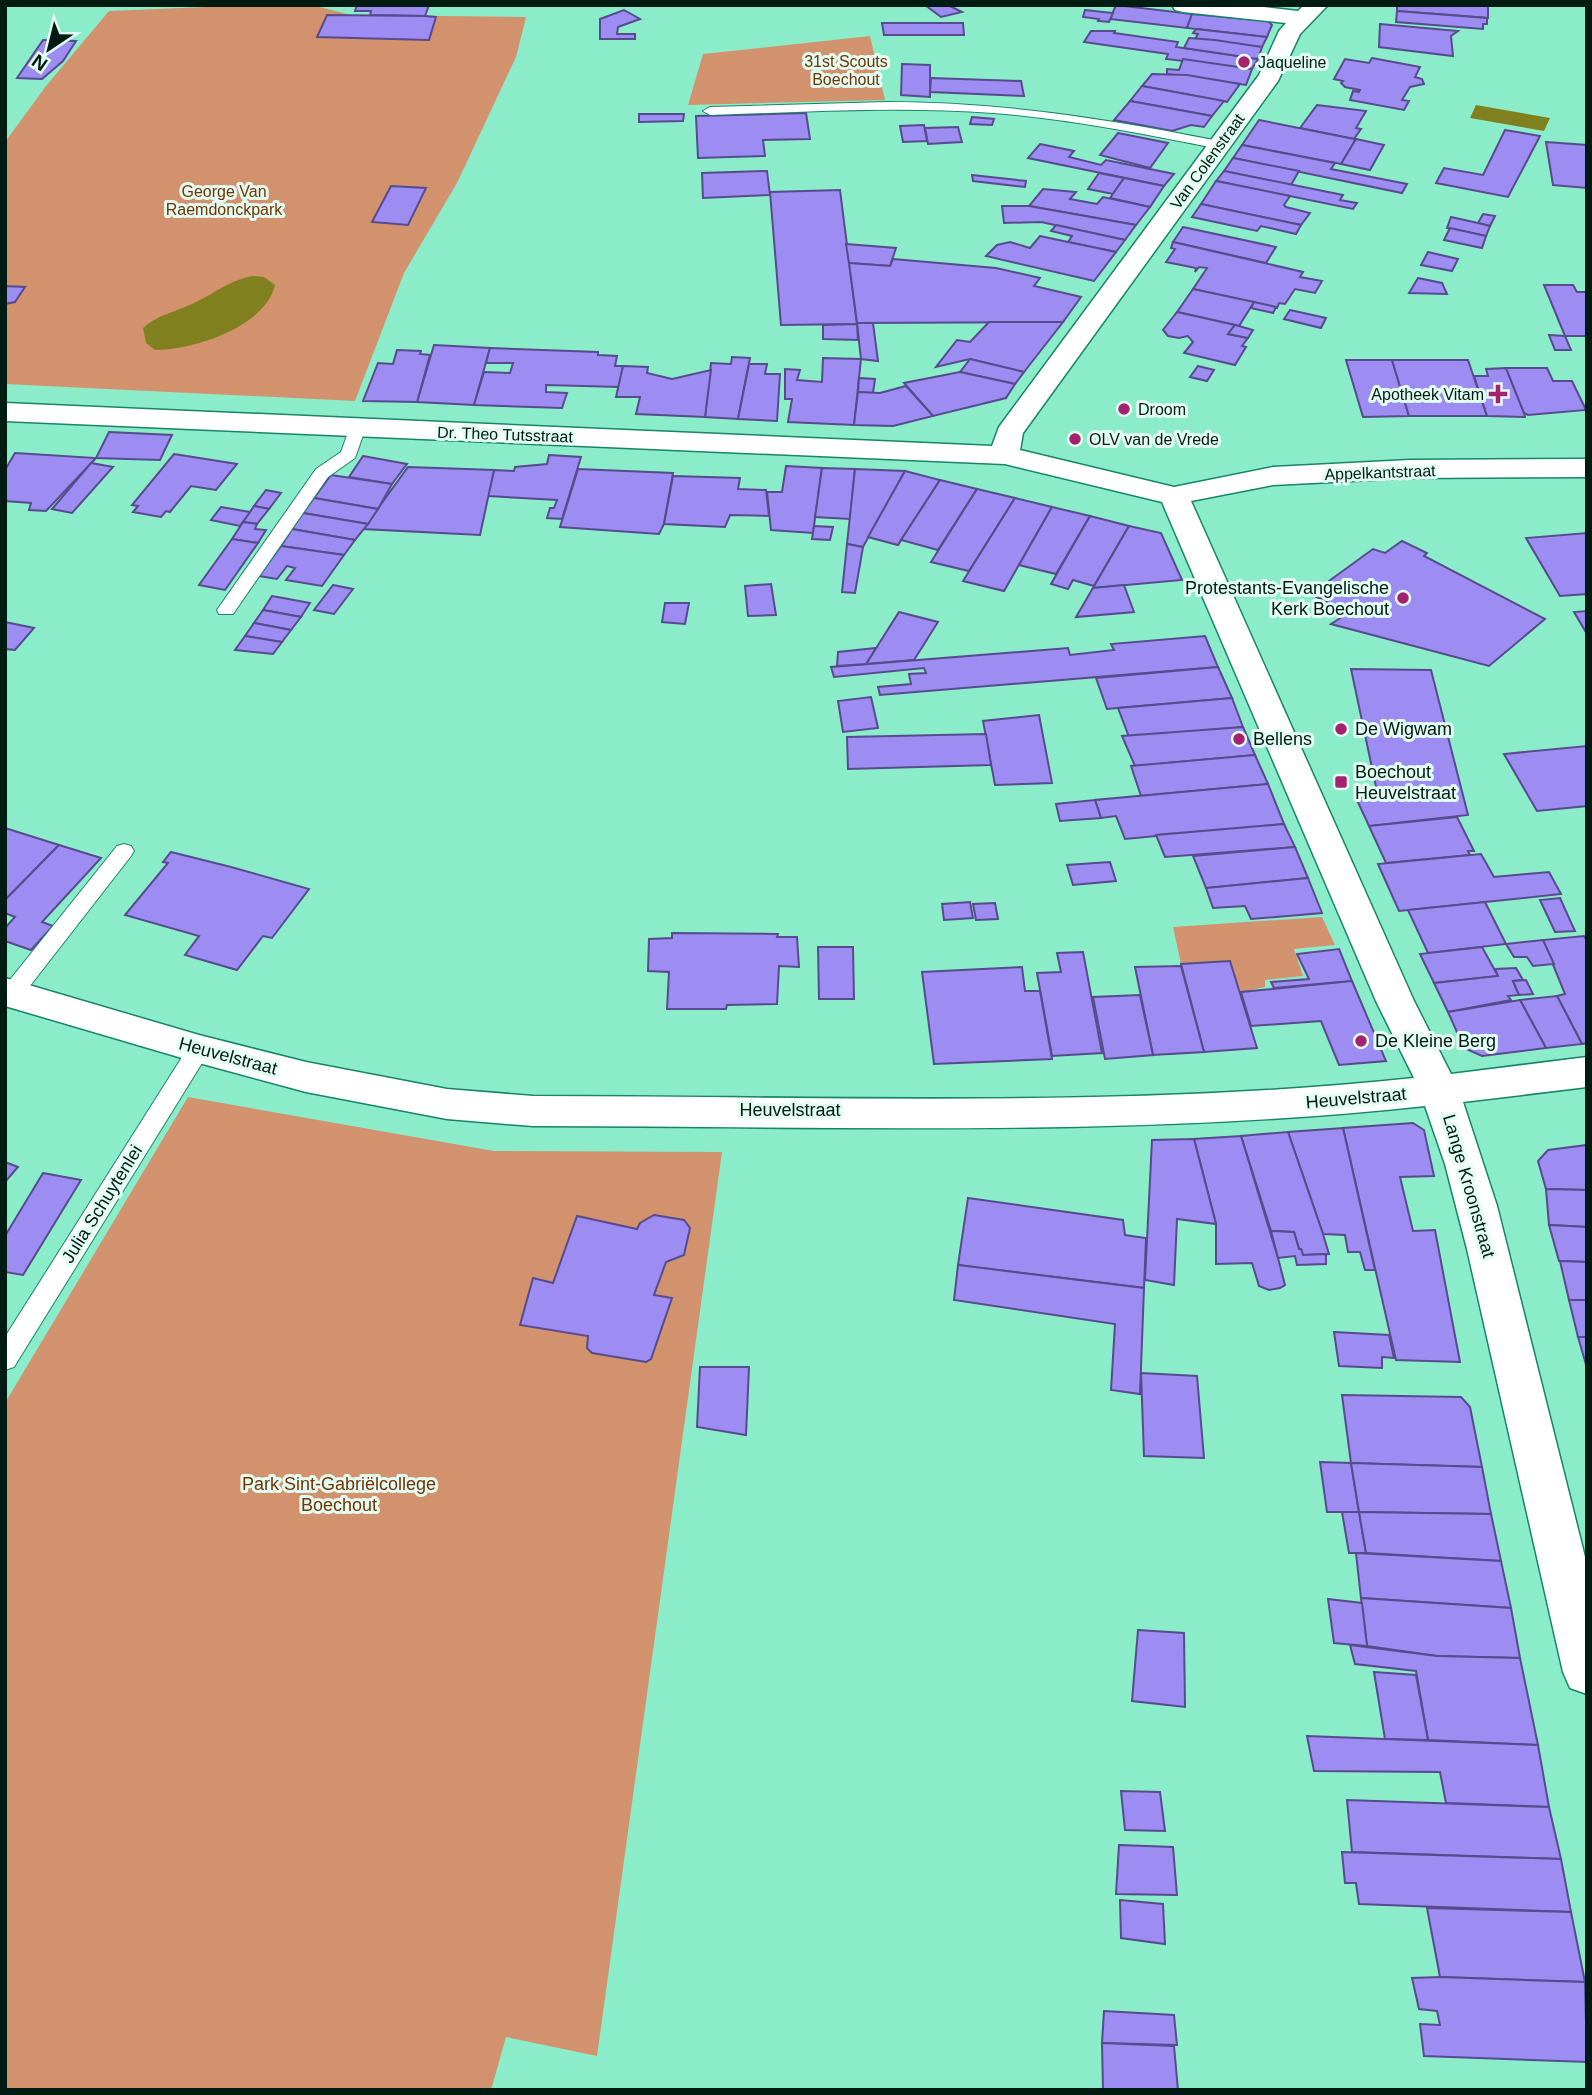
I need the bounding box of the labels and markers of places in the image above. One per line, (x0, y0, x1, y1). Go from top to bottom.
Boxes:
marker: Jaqueline (1236, 54, 1252, 70)
place label: Jaqueline (1258, 54, 1327, 71)
place label: Apotheek Vitam (1371, 386, 1484, 403)
marker: Apotheek Vitam (1490, 386, 1506, 402)
marker: Droom (1116, 401, 1132, 417)
place label: Droom (1138, 401, 1186, 418)
marker: OLV van de Vrede (1067, 431, 1083, 447)
place label: OLV van de Vrede (1089, 431, 1219, 448)
place label: Protestants-Evangelische Kerk Boechout (1185, 578, 1389, 619)
marker: Protestants-Evangelische Kerk Boechout (1395, 590, 1411, 606)
place label: De Wigwam (1355, 719, 1452, 739)
marker: De Wigwam (1333, 721, 1349, 737)
place label: Bellens (1253, 729, 1312, 749)
marker: Bellens (1231, 731, 1247, 747)
place label: Boechout Heuvelstraat (1355, 762, 1456, 803)
marker: Boechout Heuvelstraat (1333, 774, 1349, 790)
place label: De Kleine Berg (1375, 1031, 1496, 1051)
marker: De Kleine Berg (1353, 1033, 1369, 1049)

